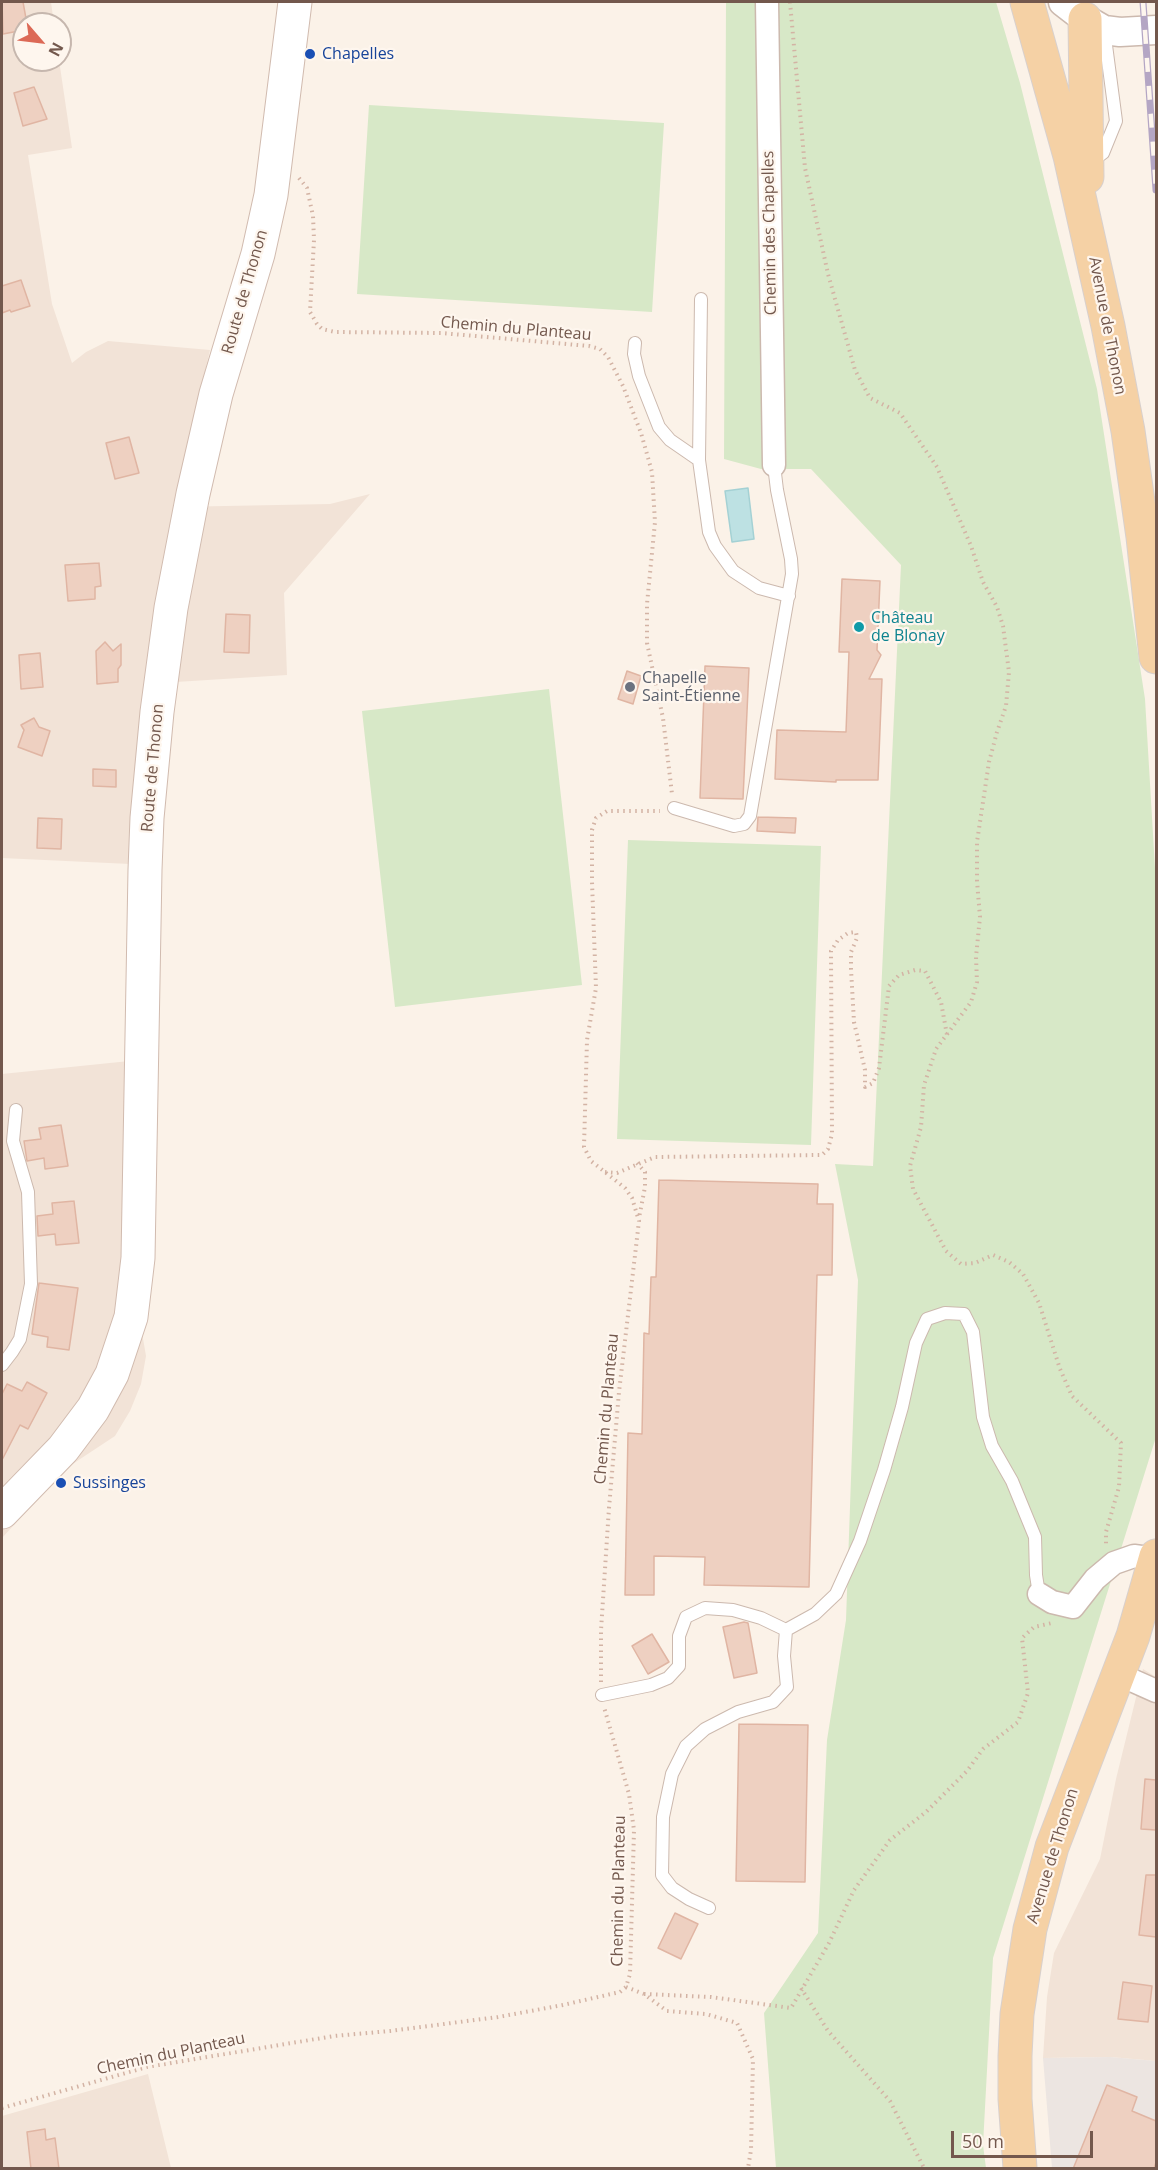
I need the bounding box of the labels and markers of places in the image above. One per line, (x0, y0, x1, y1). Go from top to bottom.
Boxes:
place label: Chapelles (322, 44, 394, 64)
marker: Chapelles (303, 47, 317, 61)
place label: Château de Blonay (871, 608, 945, 646)
marker: Château de Blonay (852, 620, 866, 634)
place label: Chapelle Saint-Étienne (642, 668, 741, 706)
marker: Chapelle Saint-Étienne (623, 680, 637, 694)
place label: Sussinges (73, 1473, 146, 1493)
marker: Sussinges (54, 1476, 68, 1490)

